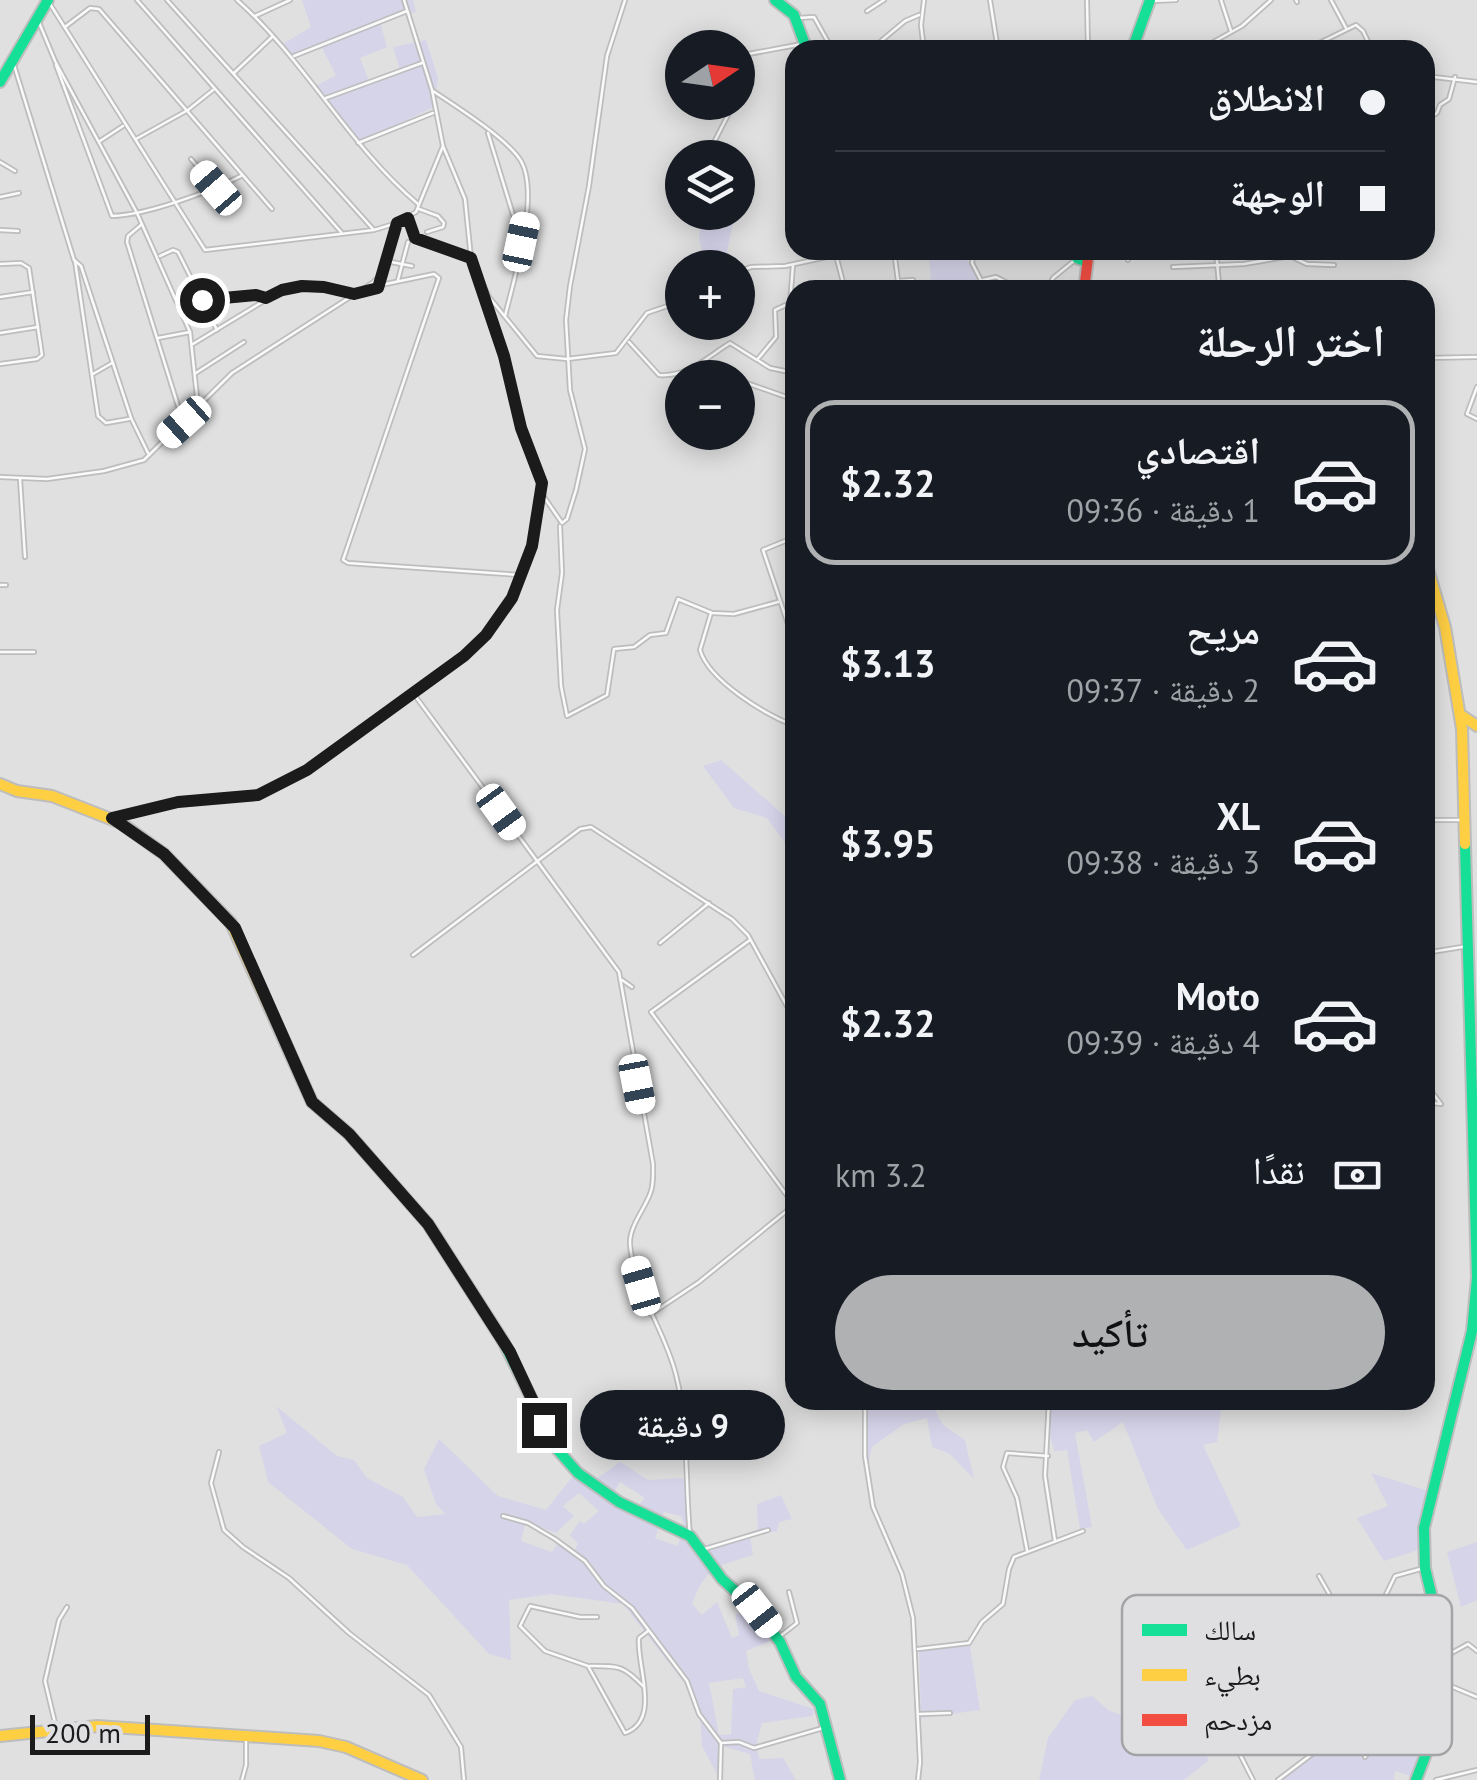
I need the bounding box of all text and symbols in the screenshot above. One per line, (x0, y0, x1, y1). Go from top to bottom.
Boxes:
north arrow (665, 30, 755, 120)
map controls (665, 30, 755, 450)
text: الانطلاق (1207, 72, 1325, 121)
button: layers (665, 140, 755, 230)
car (185, 156, 247, 220)
text: الوجهة (1230, 168, 1325, 217)
car (500, 210, 542, 274)
button: + (665, 250, 755, 340)
route start (180, 278, 225, 323)
text: اختر الرحلة (1196, 311, 1385, 369)
button: − (665, 360, 755, 450)
car (152, 391, 216, 453)
text: اقتصادي (1136, 425, 1260, 474)
icon: car (1290, 438, 1380, 528)
text: $2.32 (840, 458, 936, 507)
text: 1 دقيقة · 09:36 (1067, 489, 1260, 531)
text: مريح (1186, 605, 1260, 654)
icon: car (1290, 618, 1380, 708)
text: $3.13 (840, 638, 936, 687)
text: 2 دقيقة · 09:37 (1067, 669, 1260, 711)
car (471, 779, 531, 845)
text: XL (1216, 791, 1260, 840)
icon: car (1290, 798, 1380, 888)
text: $3.95 (840, 818, 936, 867)
text: 3 دقيقة · 09:38 (1067, 841, 1260, 883)
text: Moto (1176, 971, 1260, 1020)
icon: car (1290, 978, 1380, 1068)
text: $2.32 (840, 998, 936, 1047)
text: 4 دقيقة · 09:39 (1067, 1021, 1260, 1063)
car (617, 1052, 657, 1116)
text: نقدًا (1253, 1145, 1305, 1194)
icon: cash (1330, 1148, 1385, 1203)
text: 3.2 km (835, 1154, 927, 1196)
car (618, 1253, 664, 1319)
button: تأكيد (835, 1275, 1385, 1390)
callout: 9 دقيقة (579, 1390, 784, 1460)
route end (522, 1403, 567, 1448)
text: 9 دقيقة (636, 1404, 729, 1446)
car (727, 1577, 787, 1643)
legend (1122, 1595, 1452, 1755)
text: سالك (1204, 1611, 1256, 1648)
text: بطيء (1204, 1656, 1261, 1698)
text: مزدحم (1204, 1701, 1272, 1739)
scale bar (30, 1710, 150, 1754)
text: 200 m (45, 1714, 121, 1751)

